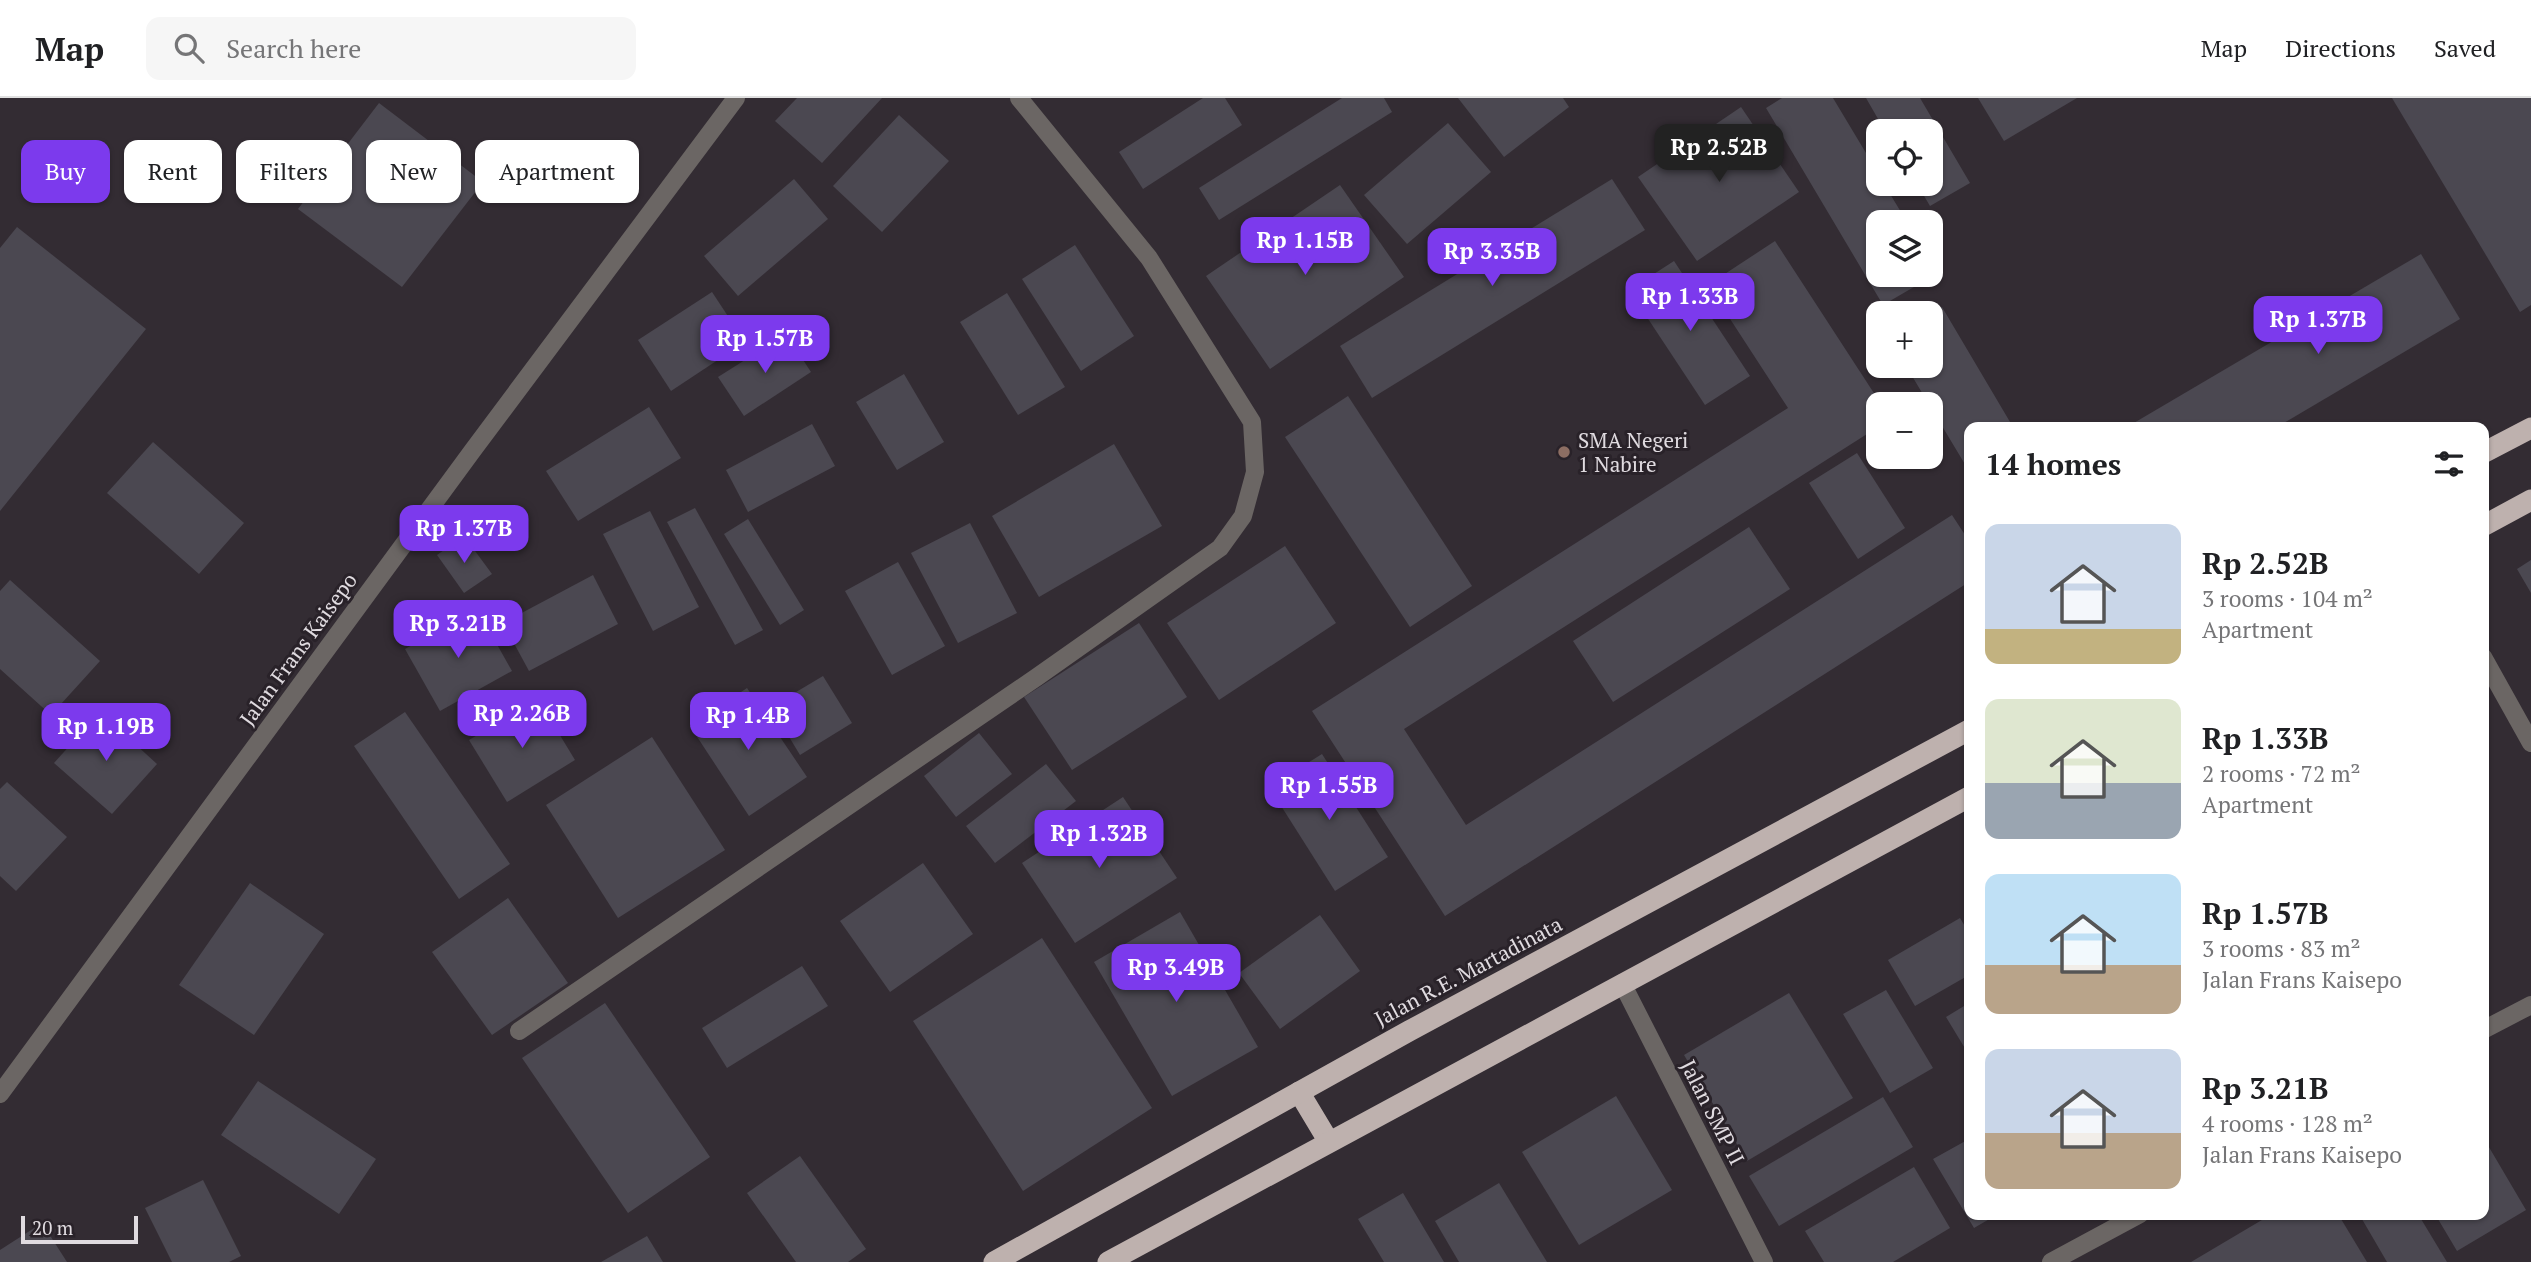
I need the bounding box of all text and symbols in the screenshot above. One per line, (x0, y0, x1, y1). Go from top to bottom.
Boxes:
search box (146, 17, 636, 80)
text: Map (35, 27, 104, 70)
icon: search (170, 29, 208, 67)
text: Search here (226, 31, 361, 65)
text: Map (2201, 32, 2247, 64)
text: Directions (2285, 32, 2396, 64)
text: Saved (2434, 32, 2496, 64)
map controls (1866, 119, 1943, 469)
button: locate (1866, 119, 1943, 196)
pin: Rp 2.52B (1647, 125, 1791, 184)
text: Rp 2.52B (1671, 131, 1767, 162)
chip: Buy (21, 140, 110, 203)
chip: Rent (124, 140, 222, 203)
chip: Filters (236, 140, 352, 203)
chip: New (366, 140, 461, 203)
chip: Apartment (475, 140, 639, 203)
button: layers (1866, 210, 1943, 287)
pin: Rp 1.15B (1233, 218, 1377, 277)
text: Rp 1.15B (1257, 224, 1353, 255)
pin: Rp 3.35B (1420, 228, 1564, 288)
text: Rp 3.35B (1444, 235, 1540, 266)
pin: Rp 1.33B (1618, 274, 1762, 333)
text: Rp 1.33B (1642, 280, 1738, 311)
pin: Rp 1.37B (2246, 296, 2390, 356)
button: + (1866, 301, 1943, 378)
text: Rp 1.37B (2270, 303, 2366, 334)
pin: Rp 1.57B (693, 316, 837, 375)
text: Rp 1.57B (717, 322, 813, 353)
button: − (1866, 392, 1943, 469)
place label: SMA Negeri 1 Nabire (1578, 426, 1688, 478)
marker: SMA Negeri 1 Nabire (1556, 444, 1572, 460)
text: 14 homes (1985, 444, 2121, 484)
icon: filters (2430, 445, 2468, 483)
pin: Rp 1.37B (392, 505, 536, 565)
text: Rp 1.37B (416, 512, 512, 543)
text: Rp 2.52B (2202, 543, 2328, 583)
icon: home (2041, 552, 2125, 636)
street label: Jalan Frans Kaisepo (233, 567, 363, 731)
text: 3 rooms · 104 m² (2202, 583, 2373, 614)
pin: Rp 3.21B (386, 601, 530, 660)
text: Rp 3.21B (410, 607, 506, 638)
text: Apartment (2202, 614, 2313, 645)
pin: Rp 2.26B (450, 690, 594, 750)
pin: Rp 1.4B (683, 692, 813, 752)
text: Rp 2.26B (474, 697, 570, 728)
text: Rp 1.4B (706, 699, 790, 730)
pin: Rp 1.19B (34, 704, 178, 763)
text: Rp 1.19B (58, 710, 154, 741)
text: Rp 1.33B (2202, 718, 2328, 758)
icon: home (2041, 727, 2125, 811)
text: 2 rooms · 72 m² (2202, 758, 2361, 789)
pin: Rp 1.55B (1257, 762, 1401, 822)
text: Rp 1.55B (1281, 769, 1377, 800)
text: Apartment (2202, 789, 2313, 820)
pin: Rp 1.32B (1027, 810, 1171, 870)
text: Rp 1.32B (1051, 817, 1147, 848)
text: Rp 1.57B (2202, 893, 2328, 933)
icon: home (2041, 902, 2125, 986)
street label: Jalan R.E. Martadinata (1369, 909, 1567, 1032)
text: 3 rooms · 83 m² (2202, 933, 2361, 964)
pin: Rp 3.49B (1104, 944, 1248, 1004)
text: Rp 3.49B (1128, 951, 1224, 982)
text: Jalan Frans Kaisepo (2202, 964, 2402, 995)
street label: Jalan SMP II (1675, 1055, 1751, 1169)
text: Rp 3.21B (2202, 1068, 2328, 1108)
icon: home (2041, 1077, 2125, 1161)
text: 4 rooms · 128 m² (2202, 1108, 2373, 1139)
text: Jalan Frans Kaisepo (2202, 1139, 2402, 1170)
scale bar (21, 1213, 138, 1245)
text: 20 m (32, 1215, 73, 1240)

